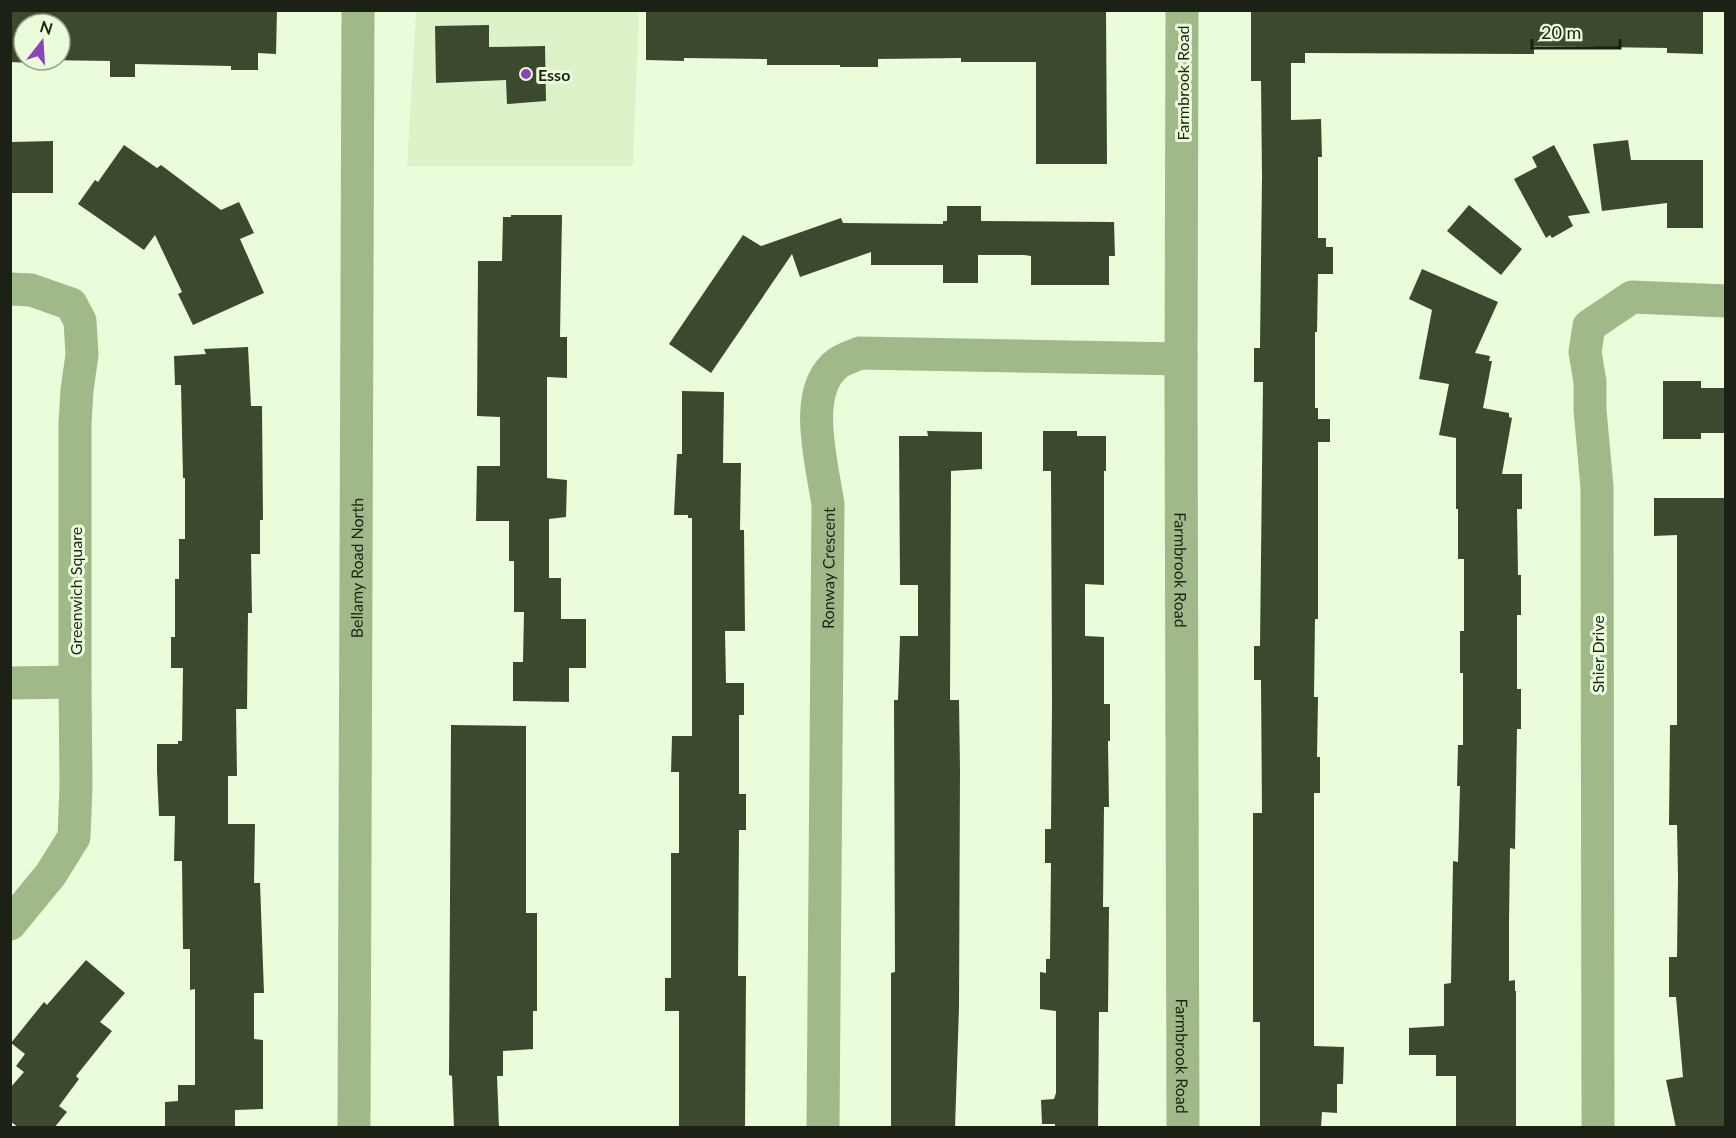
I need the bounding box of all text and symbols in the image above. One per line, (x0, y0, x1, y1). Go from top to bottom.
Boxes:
north arrow (12, 12, 72, 72)
scale bar (1532, 12, 1620, 50)
text: N (38, 16, 55, 38)
text: 20 m (1541, 21, 1581, 43)
street label: Farmbrook Road (1173, 25, 1192, 141)
place label: Esso (538, 65, 570, 84)
marker: Esso (519, 67, 533, 81)
street label: Bellamy Road North (346, 498, 366, 638)
street label: Ronway Crescent (818, 507, 837, 629)
street label: Farmbrook Road (1172, 512, 1191, 628)
street label: Greenwich Square (66, 527, 85, 655)
street label: Shier Drive (1588, 615, 1607, 693)
street label: Farmbrook Road (1173, 998, 1192, 1114)

